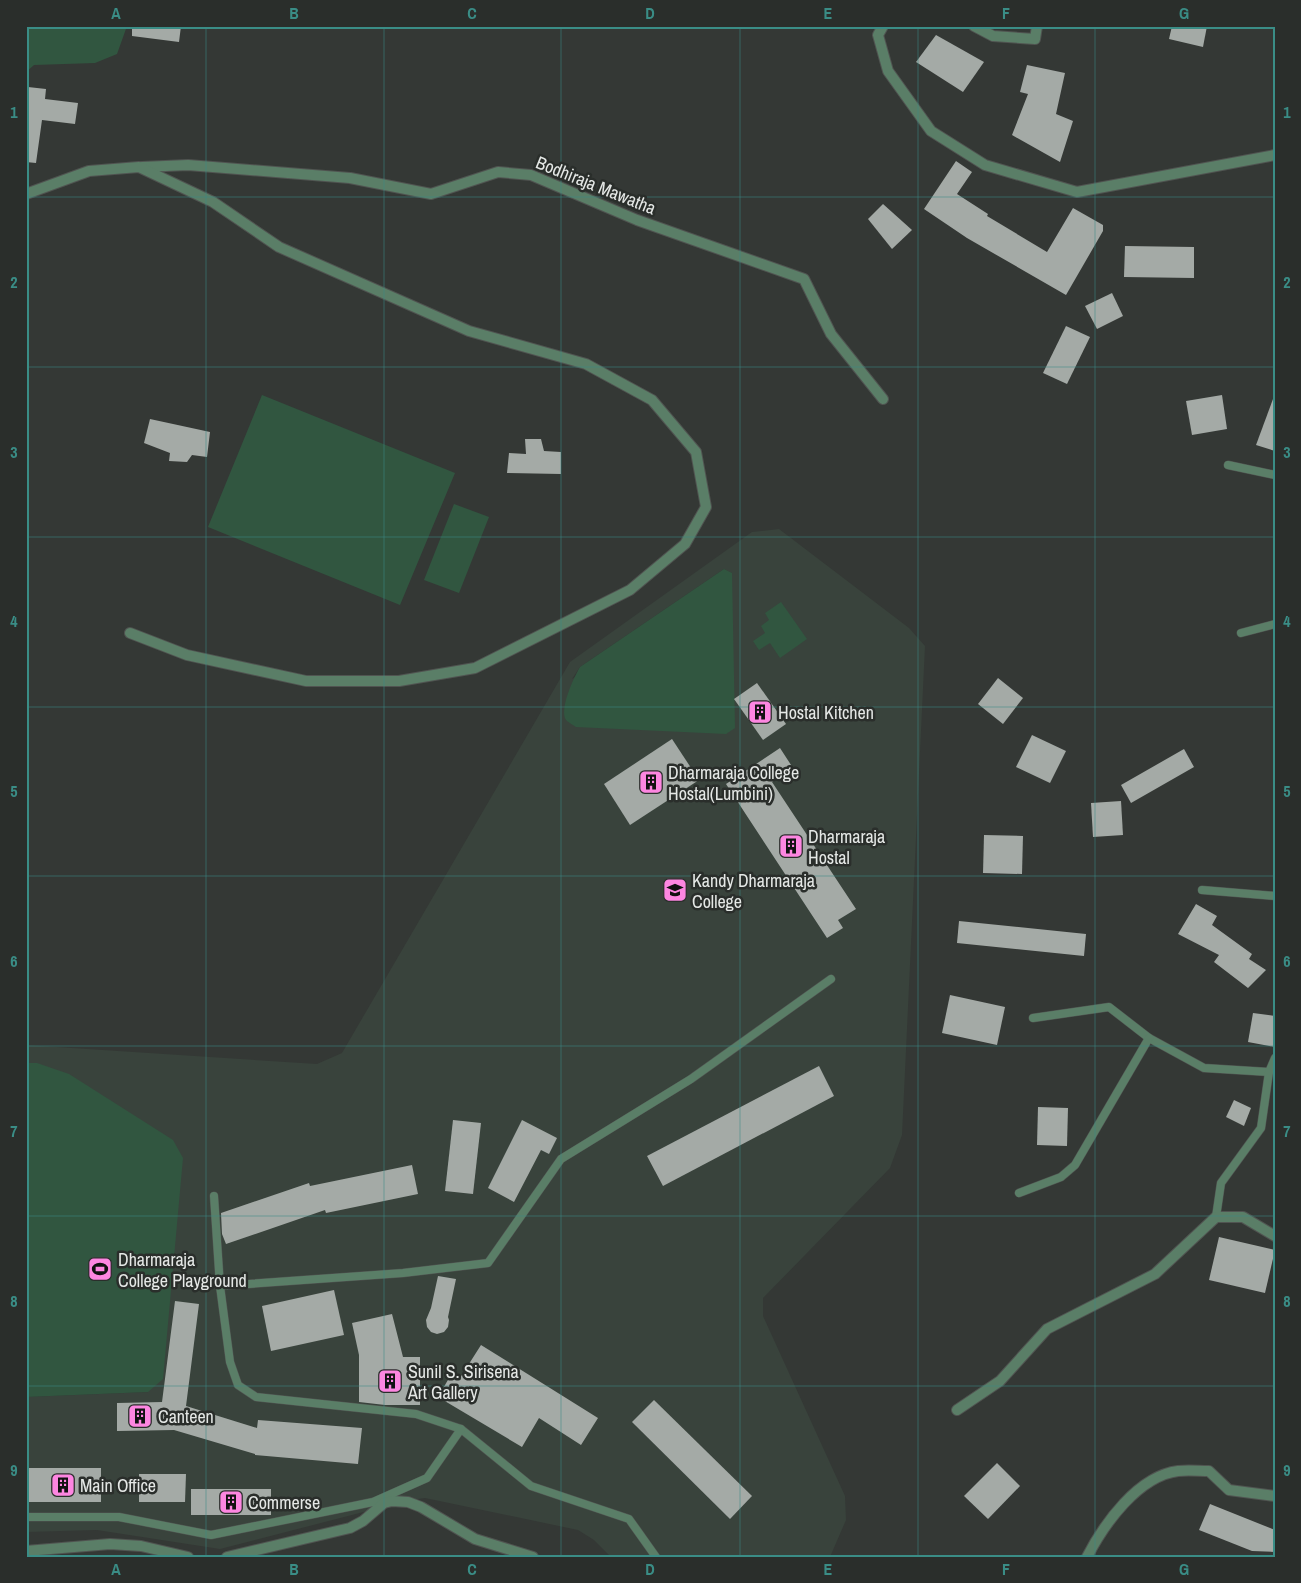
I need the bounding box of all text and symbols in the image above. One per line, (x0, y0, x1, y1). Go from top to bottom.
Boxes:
text: A (111, 2, 121, 24)
text: B (289, 2, 299, 24)
text: C (467, 2, 477, 24)
text: D (645, 2, 655, 24)
text: E (824, 2, 833, 24)
text: F (1002, 2, 1010, 24)
text: G (1179, 2, 1189, 24)
text: 1 (10, 101, 18, 123)
text: 1 (1283, 101, 1291, 123)
street label: Bodhiraja Mawatha (532, 150, 660, 220)
text: 2 (10, 271, 18, 293)
text: 2 (1283, 271, 1291, 293)
text: 3 (10, 441, 18, 463)
text: 3 (1283, 441, 1291, 463)
text: 4 (10, 610, 18, 632)
text: 4 (1283, 610, 1291, 632)
building icon: Hostal Kitchen (747, 699, 773, 725)
place label: Hostal Kitchen (778, 700, 874, 725)
place label: Dharmaraja College Hostal(Lumbini) (668, 760, 799, 806)
building icon: Dharmaraja College Hostal(Lumbini) (638, 769, 664, 795)
text: 5 (10, 780, 18, 802)
text: 5 (1283, 780, 1291, 802)
place label: Dharmaraja Hostal (808, 824, 885, 870)
building icon: Dharmaraja Hostal (778, 833, 804, 859)
place label: Kandy Dharmaraja College (692, 868, 815, 914)
school or university icon: Kandy Dharmaraja College (662, 877, 688, 903)
text: 6 (10, 950, 18, 972)
text: 6 (1283, 950, 1291, 972)
text: 7 (10, 1120, 18, 1142)
text: 7 (1283, 1120, 1291, 1142)
place label: Dharmaraja College Playground (118, 1247, 247, 1293)
sports icon: Dharmaraja College Playground (87, 1256, 113, 1282)
text: 8 (10, 1290, 18, 1312)
text: 8 (1283, 1290, 1291, 1312)
place label: Sunil S. Sirisena Art Gallery (407, 1359, 519, 1405)
building icon: Sunil S. Sirisena Art Gallery (377, 1368, 403, 1394)
building icon: Canteen (127, 1403, 153, 1429)
place label: Canteen (158, 1404, 214, 1429)
text: 9 (10, 1459, 18, 1481)
text: 9 (1283, 1459, 1291, 1481)
building icon: Main Office (50, 1472, 76, 1498)
place label: Main Office (80, 1473, 156, 1498)
building icon: Commerse (218, 1489, 244, 1515)
place label: Commerse (248, 1490, 320, 1515)
text: A (111, 1558, 121, 1580)
text: B (289, 1558, 299, 1580)
text: C (467, 1558, 477, 1580)
text: D (645, 1558, 655, 1580)
text: E (824, 1558, 833, 1580)
text: F (1002, 1558, 1010, 1580)
text: G (1179, 1558, 1189, 1580)

